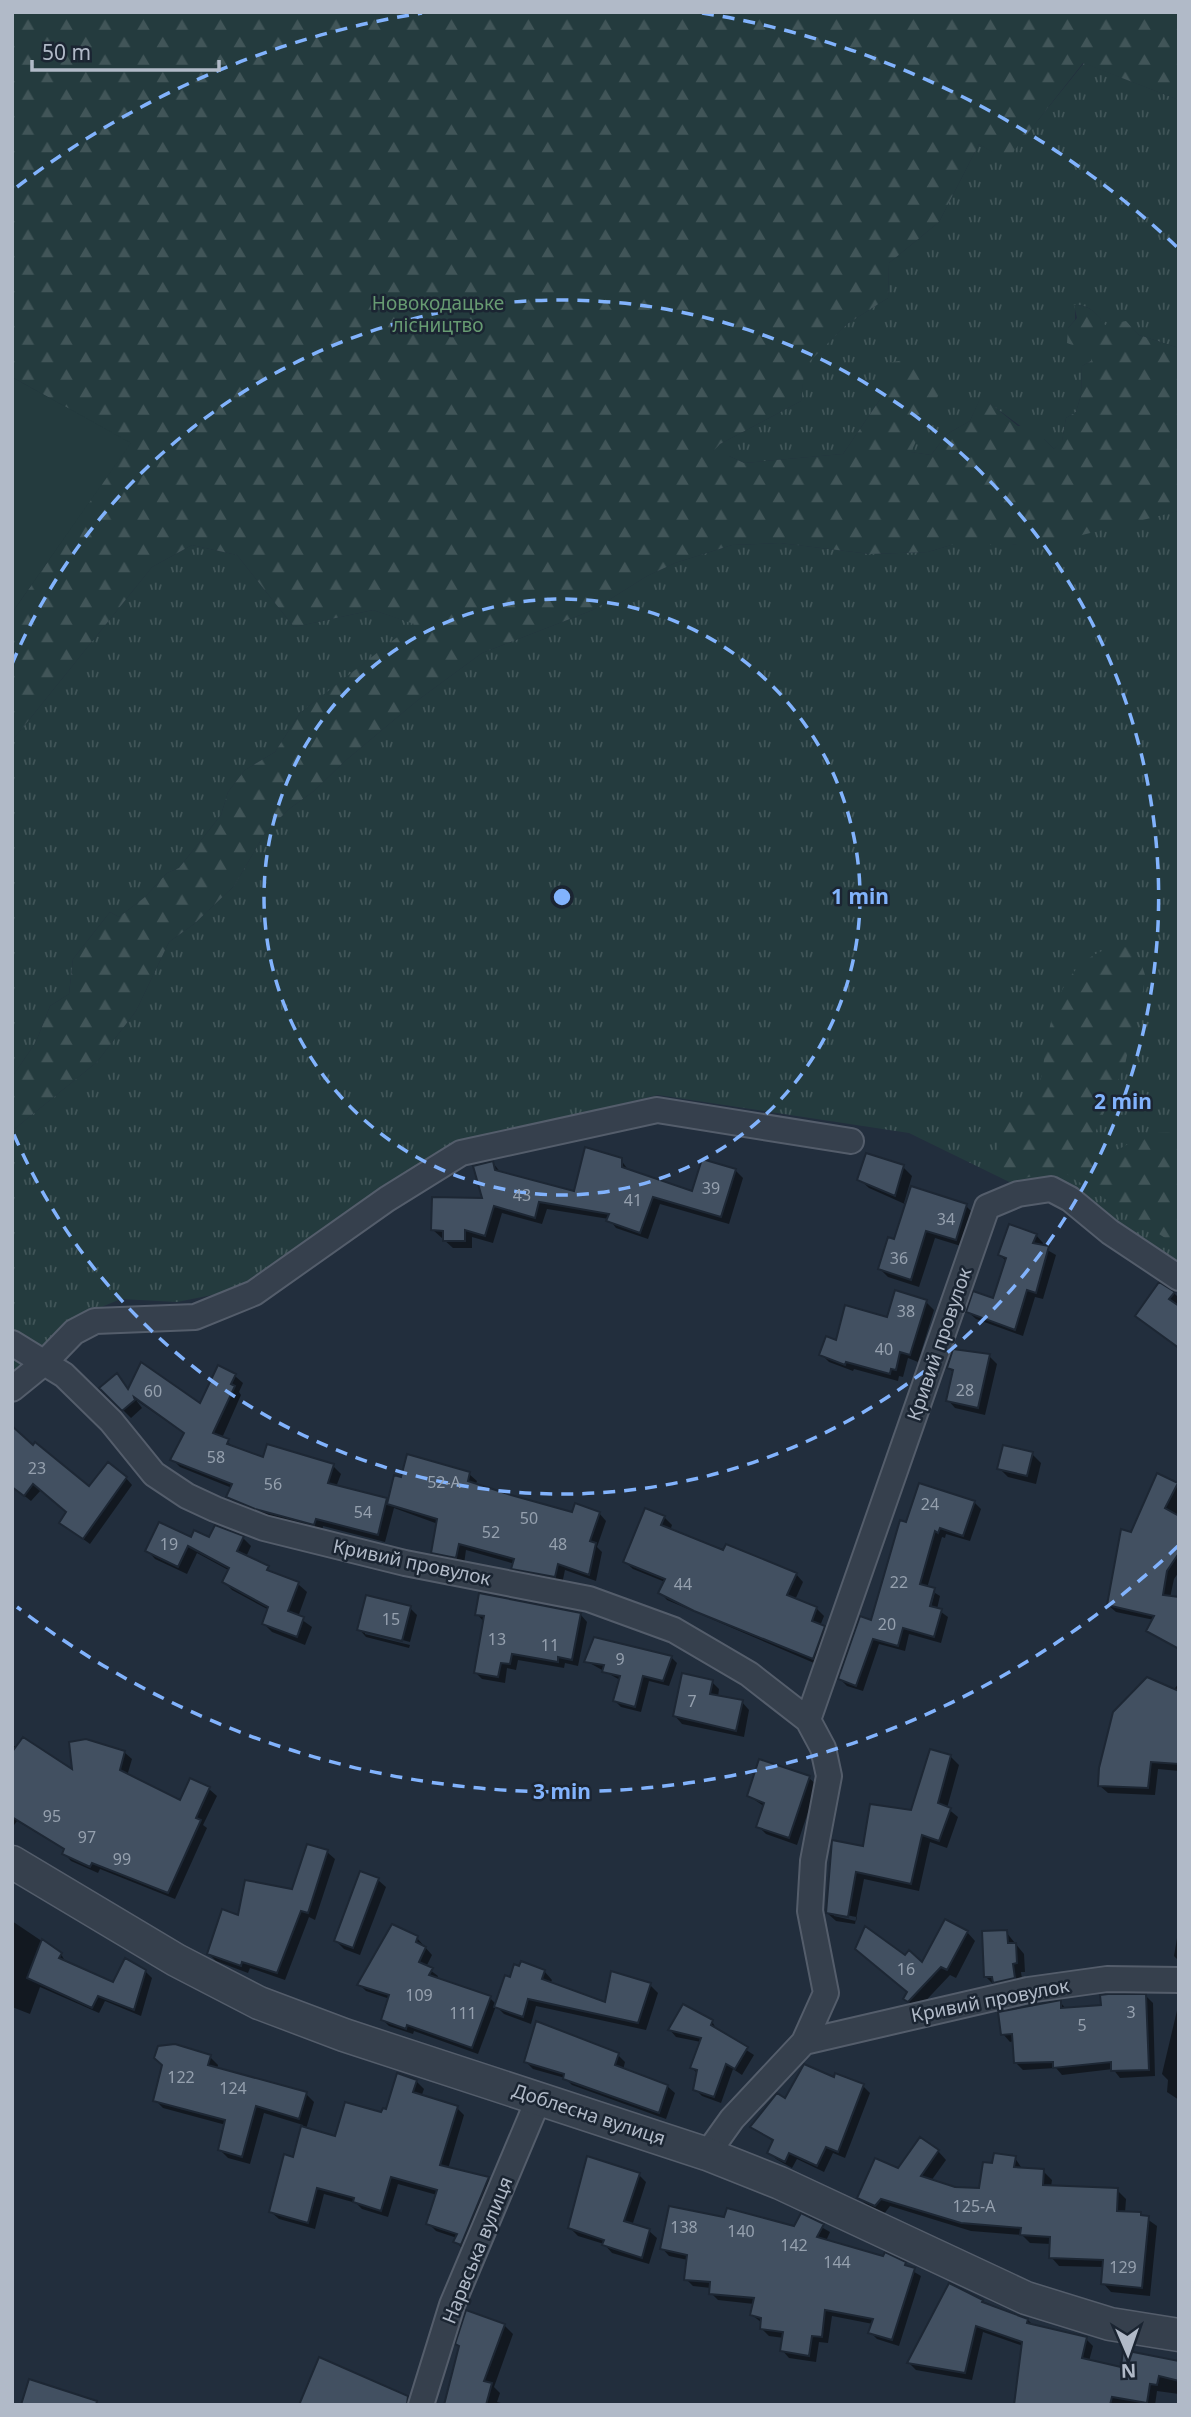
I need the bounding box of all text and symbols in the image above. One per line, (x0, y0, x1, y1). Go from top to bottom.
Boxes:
scale bar (32, 28, 219, 72)
text: 50 m (42, 38, 91, 66)
park label: Новокодацьке лісництво (372, 290, 504, 338)
text: 1 min (831, 882, 889, 910)
centre of rings (550, 885, 574, 909)
text: 2 min (1094, 1087, 1152, 1115)
house number: 39 (702, 1177, 720, 1199)
house number: 43 (513, 1184, 531, 1206)
house number: 41 (624, 1189, 642, 1211)
house number: 34 (937, 1208, 955, 1230)
house number: 36 (890, 1247, 908, 1269)
street label: Кривий провулок (901, 1264, 977, 1424)
house number: 38 (897, 1300, 915, 1322)
house number: 40 (875, 1338, 893, 1360)
house number: 28 (956, 1379, 974, 1401)
house number: 60 (144, 1380, 162, 1402)
house number: 58 (207, 1446, 225, 1468)
house number: 23 (28, 1457, 46, 1479)
house number: 52-А (427, 1471, 462, 1493)
house number: 56 (264, 1473, 282, 1495)
house number: 24 (921, 1493, 939, 1515)
house number: 54 (354, 1501, 372, 1523)
house number: 50 (520, 1507, 538, 1529)
house number: 52 (482, 1521, 500, 1543)
house number: 19 (160, 1533, 178, 1555)
street label: Кривий провулок (331, 1533, 493, 1591)
house number: 48 (549, 1533, 567, 1555)
house number: 22 (890, 1571, 908, 1593)
house number: 44 (674, 1573, 692, 1595)
house number: 15 (382, 1608, 400, 1630)
house number: 20 (878, 1613, 896, 1635)
house number: 13 (488, 1628, 506, 1650)
house number: 11 (541, 1634, 559, 1656)
house number: 9 (615, 1648, 625, 1670)
house number: 7 (687, 1690, 697, 1712)
text: 3 min (533, 1777, 591, 1805)
house number: 95 (43, 1805, 61, 1827)
house number: 97 (78, 1826, 96, 1848)
house number: 99 (113, 1848, 131, 1870)
house number: 16 (897, 1958, 915, 1980)
street label: Кривий провулок (909, 1972, 1071, 2028)
house number: 109 (405, 1984, 433, 2006)
house number: 3 (1126, 2001, 1136, 2023)
house number: 111 (449, 2002, 477, 2024)
house number: 5 (1077, 2014, 1087, 2036)
house number: 122 (167, 2066, 195, 2088)
house number: 124 (219, 2077, 247, 2099)
street label: Доблесна вулиця (509, 2077, 669, 2151)
street label: Нарвська вулиця (436, 2172, 518, 2328)
house number: 125-А (953, 2195, 996, 2217)
house number: 138 (670, 2216, 698, 2238)
house number: 140 (727, 2220, 755, 2242)
house number: 142 (780, 2234, 808, 2256)
house number: 144 (823, 2251, 851, 2273)
house number: 129 (1109, 2256, 1137, 2278)
north arrow (1093, 2319, 1163, 2389)
text: N (1120, 2358, 1137, 2384)

